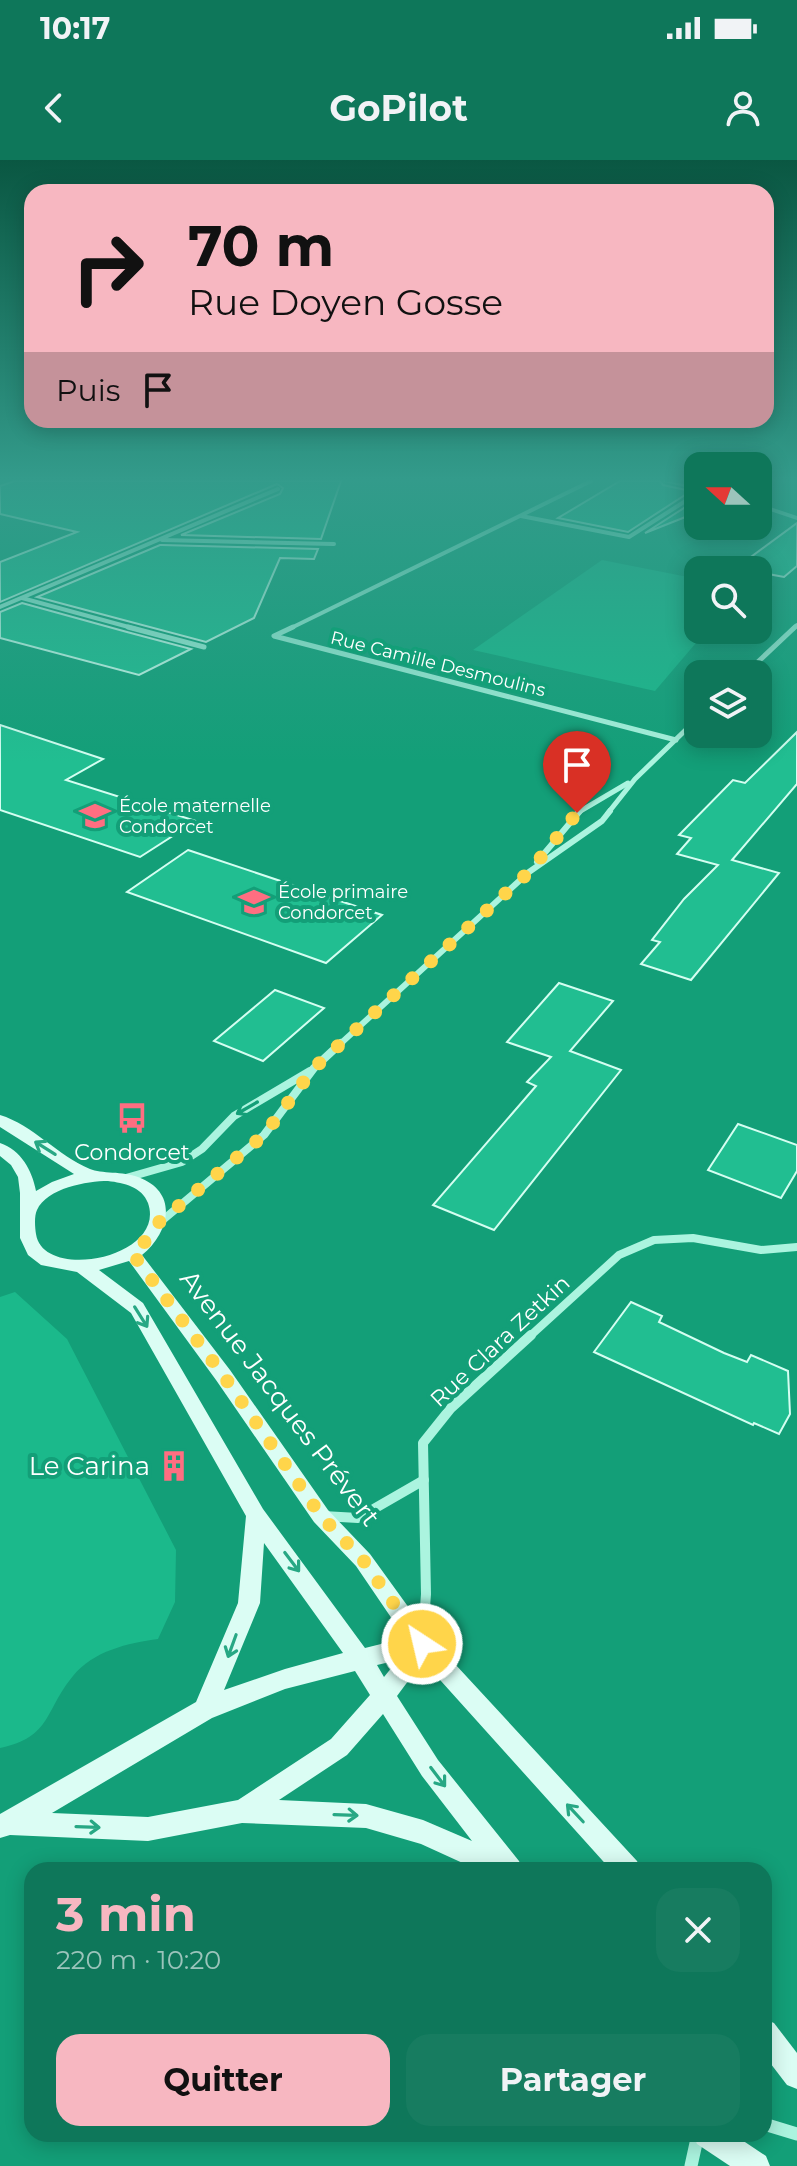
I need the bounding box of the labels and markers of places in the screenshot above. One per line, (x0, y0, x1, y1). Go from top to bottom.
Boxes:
pin (543, 731, 611, 813)
place label: École maternelle Condorcet (119, 795, 271, 838)
school or university icon: École maternelle Condorcet (78, 799, 112, 833)
place label: École primaire Condorcet (278, 881, 408, 924)
school or university icon: École primaire Condorcet (237, 885, 271, 919)
bus stop icon: Condorcet (115, 1101, 149, 1135)
place label: Condorcet (74, 1139, 190, 1166)
building icon: Le Carina (157, 1449, 191, 1483)
place label: Le Carina (29, 1450, 150, 1482)

